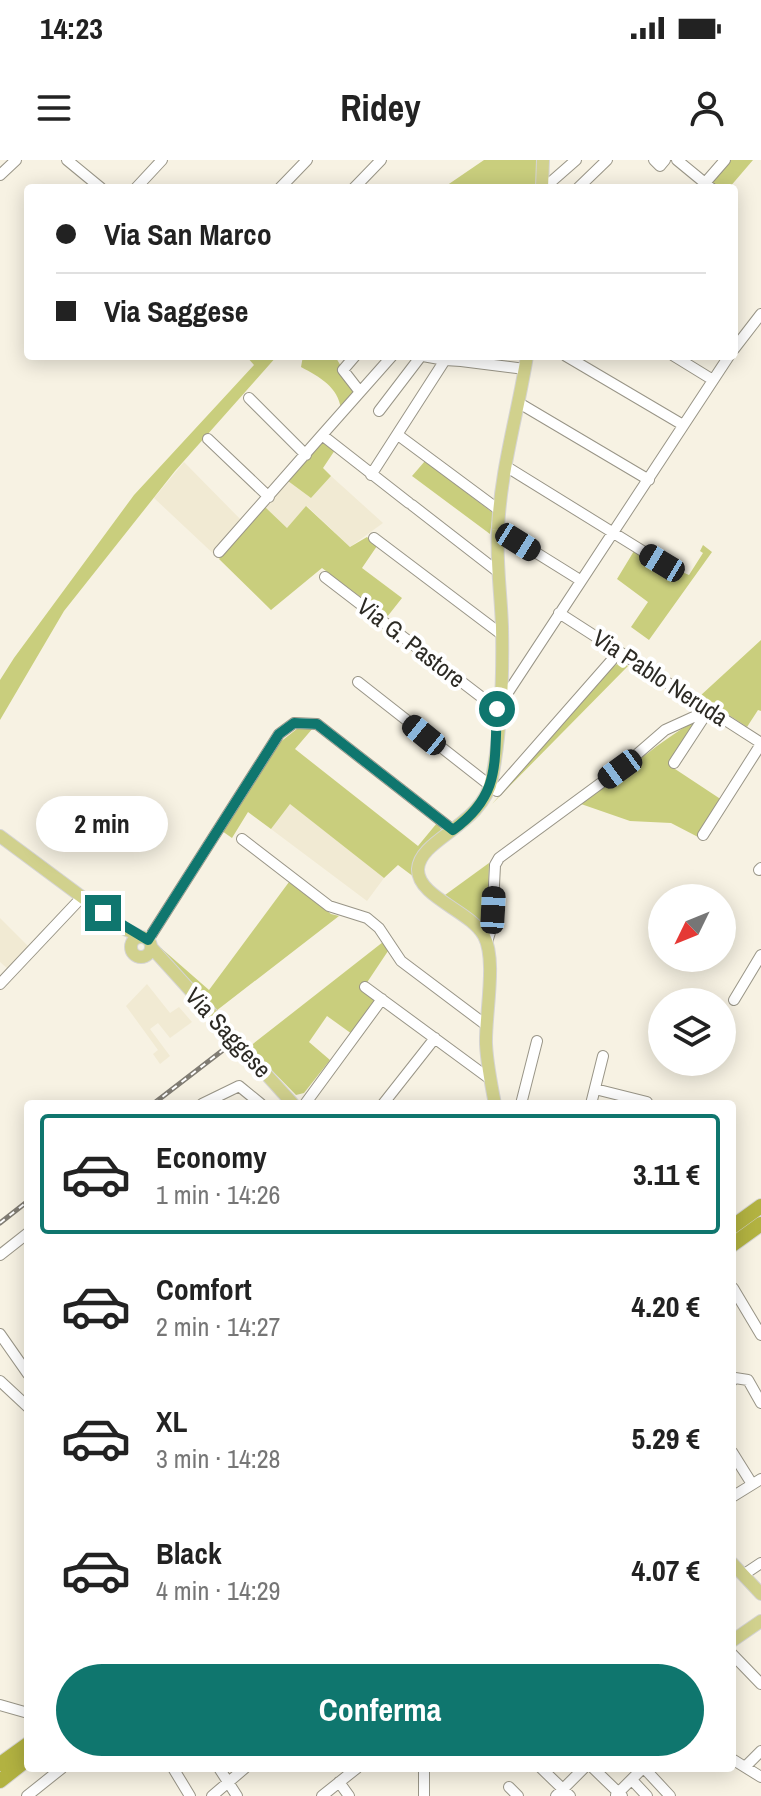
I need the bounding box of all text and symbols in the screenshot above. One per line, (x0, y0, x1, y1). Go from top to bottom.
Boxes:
text: 14:23 (40, 8, 103, 48)
text: Ridey (340, 84, 421, 132)
icon: menu (32, 86, 76, 130)
icon: person (685, 86, 729, 130)
text: Via San Marco (104, 214, 272, 254)
text: Via Saggese (104, 291, 249, 331)
car (491, 519, 545, 565)
car (635, 540, 689, 586)
street label: Via G. Pastore (351, 590, 472, 694)
street label: Via Pablo Neruda (587, 622, 734, 733)
route start (479, 691, 515, 727)
car (398, 711, 450, 759)
car (594, 745, 646, 793)
callout: 2 min (37, 797, 169, 853)
text: 2 min (74, 806, 130, 841)
north arrow (648, 884, 736, 972)
map controls (648, 884, 736, 1076)
car (480, 885, 506, 935)
route end (85, 895, 121, 931)
street label: Via Saggese (179, 980, 279, 1084)
button: layers (648, 988, 736, 1076)
text: Economy (156, 1137, 267, 1177)
icon: car (60, 1138, 132, 1210)
text: 3.11 € (633, 1154, 700, 1194)
text: 1 min · 14:26 (156, 1177, 280, 1212)
text: Comfort (156, 1269, 252, 1309)
icon: car (60, 1270, 132, 1342)
text: 4.20 € (632, 1286, 700, 1326)
text: 2 min · 14:27 (156, 1309, 280, 1344)
text: XL (156, 1401, 187, 1441)
icon: car (60, 1402, 132, 1474)
text: 5.29 € (632, 1418, 700, 1458)
text: 3 min · 14:28 (156, 1441, 280, 1476)
text: Black (156, 1533, 222, 1573)
icon: car (60, 1534, 132, 1606)
text: 4.07 € (632, 1550, 700, 1590)
text: 4 min · 14:29 (156, 1573, 280, 1608)
button: Conferma (56, 1664, 704, 1756)

